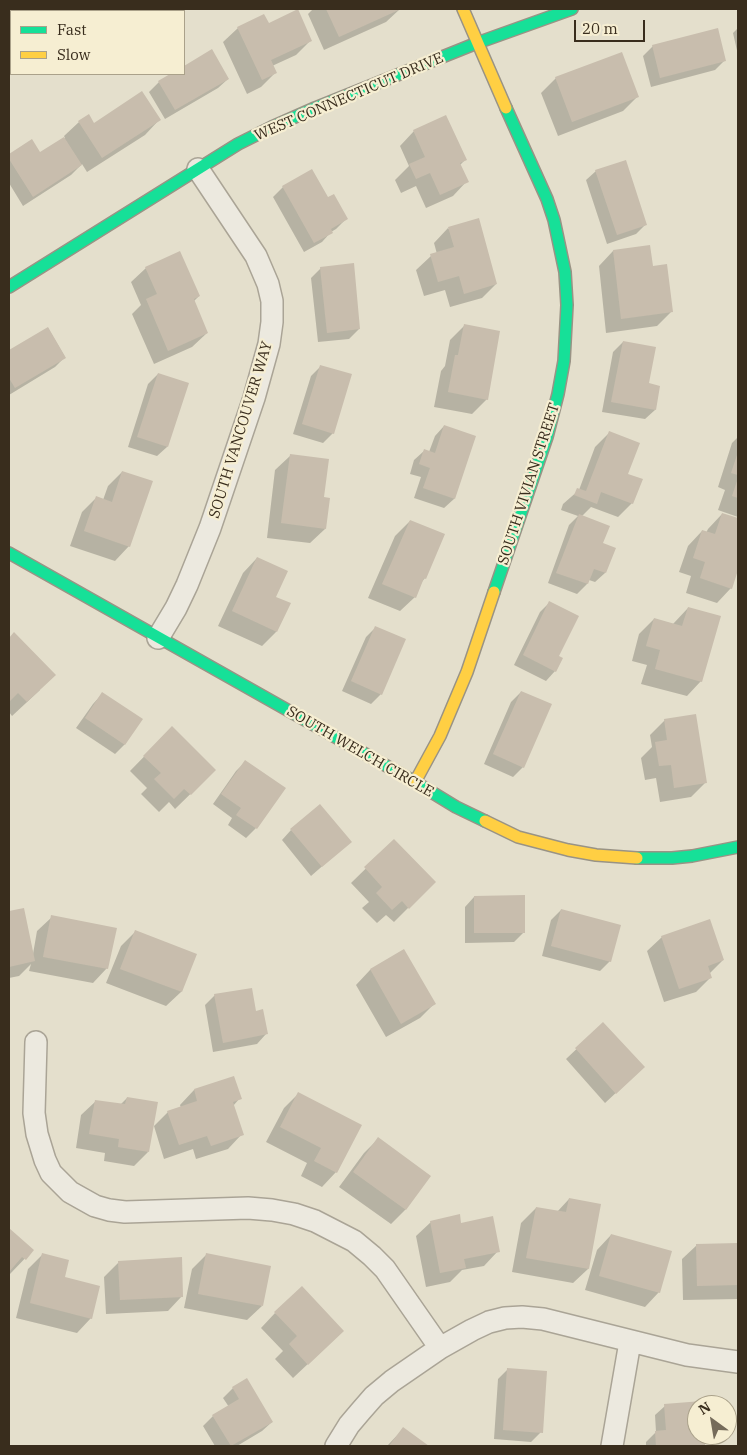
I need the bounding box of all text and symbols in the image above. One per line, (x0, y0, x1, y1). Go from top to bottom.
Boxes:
legend (10, 10, 185, 75)
scale bar (577, 10, 648, 42)
text: 20 m (582, 19, 618, 38)
text: Fast (57, 20, 87, 39)
text: Slow (57, 45, 90, 64)
street label: WEST CONNECTICUT DRIVE (252, 49, 446, 145)
street label: SOUTH VANCOUVER WAY (205, 339, 277, 521)
street label: SOUTH VIVIAN STREET (494, 401, 564, 567)
street label: SOUTH WELCH CIRCLE (283, 703, 437, 801)
north arrow (687, 1395, 737, 1445)
text: N (695, 1398, 714, 1419)

